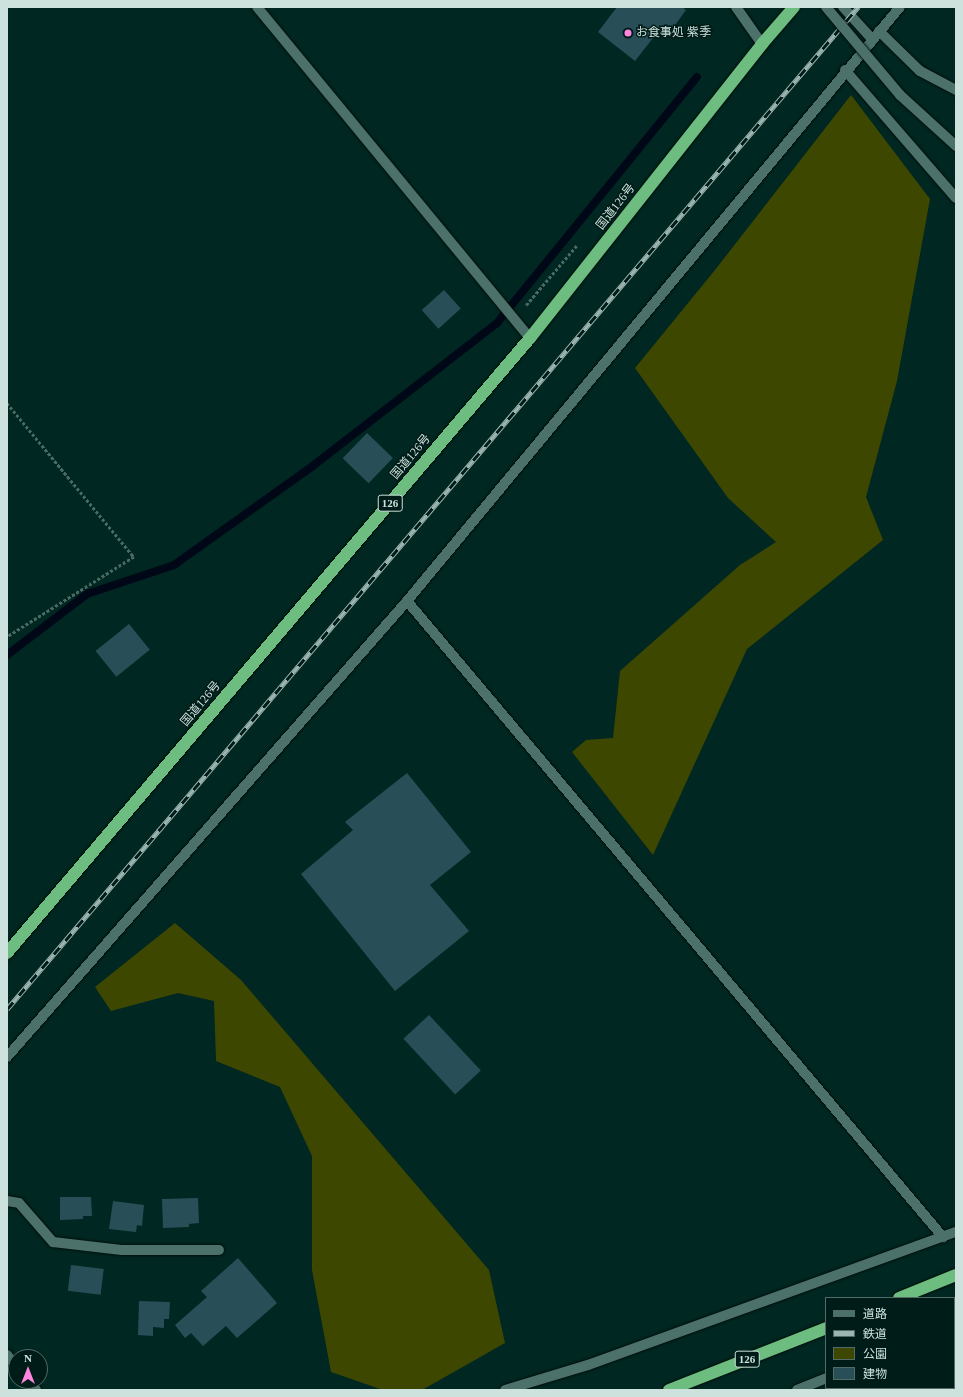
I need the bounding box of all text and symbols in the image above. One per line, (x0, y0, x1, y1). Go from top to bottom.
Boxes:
place label: お食事処 紫季 (636, 26, 711, 40)
marker: お食事処 紫季 (623, 28, 633, 38)
street label: 国道126号 (594, 181, 638, 233)
street label: 国道126号 (388, 432, 434, 482)
road number: 126 (377, 494, 403, 512)
street label: 国道126号 (178, 679, 224, 729)
legend (825, 1297, 955, 1389)
text: 道路 (863, 1307, 887, 1321)
text: 鉄道 (863, 1327, 887, 1341)
text: 公園 (863, 1347, 887, 1361)
north arrow (8, 1349, 48, 1389)
road number: 126 (734, 1350, 760, 1368)
text: N (24, 1352, 32, 1364)
text: 建物 (863, 1367, 887, 1381)

